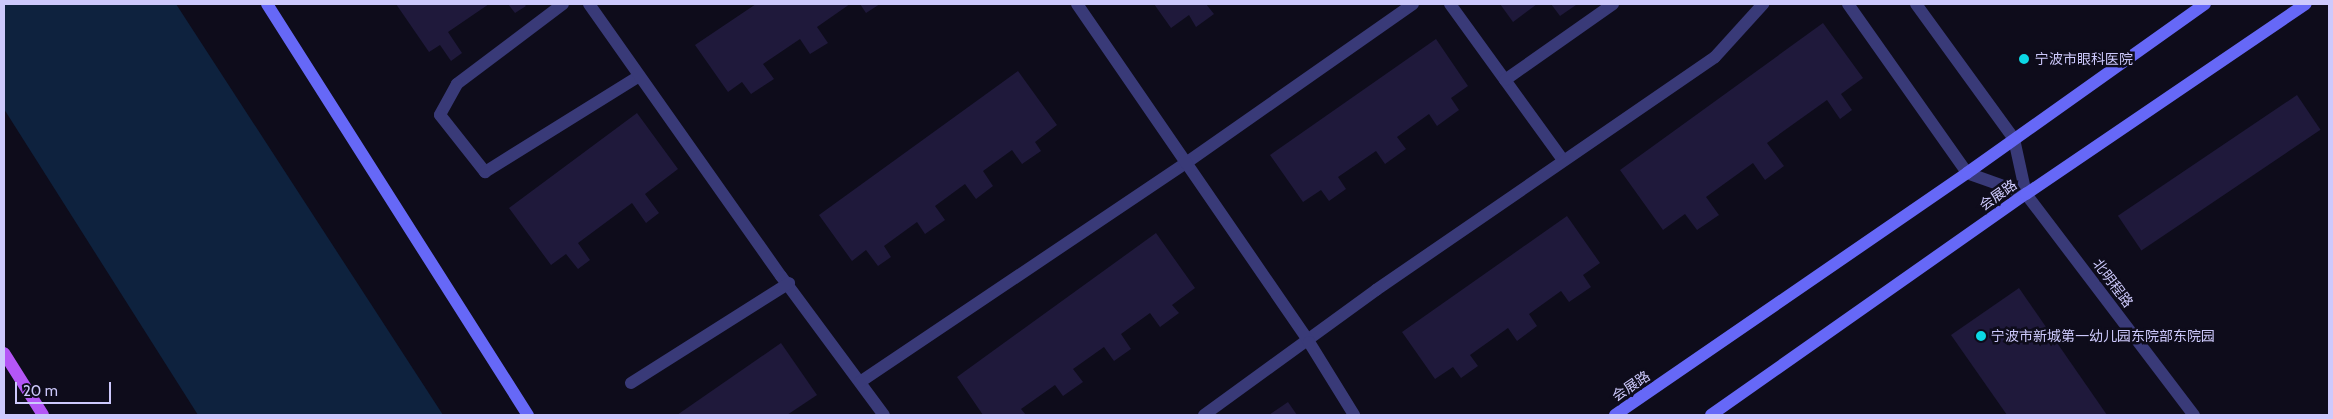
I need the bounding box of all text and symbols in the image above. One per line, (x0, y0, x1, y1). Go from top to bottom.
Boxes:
place label: 宁波市眼科医院 (2035, 51, 2133, 67)
marker: 宁波市眼科医院 (2017, 52, 2031, 66)
street label: 会展路 (1976, 176, 2020, 214)
street label: 北明程路 (2089, 256, 2137, 310)
place label: 宁波市新城第一幼儿园东院部东院园 (1991, 328, 2215, 344)
marker: 宁波市新城第一幼儿园东院部东院园 (1975, 330, 1987, 342)
street label: 会展路 (1609, 367, 1653, 405)
scale bar (18, 372, 114, 404)
text: 20 m (23, 382, 58, 400)

